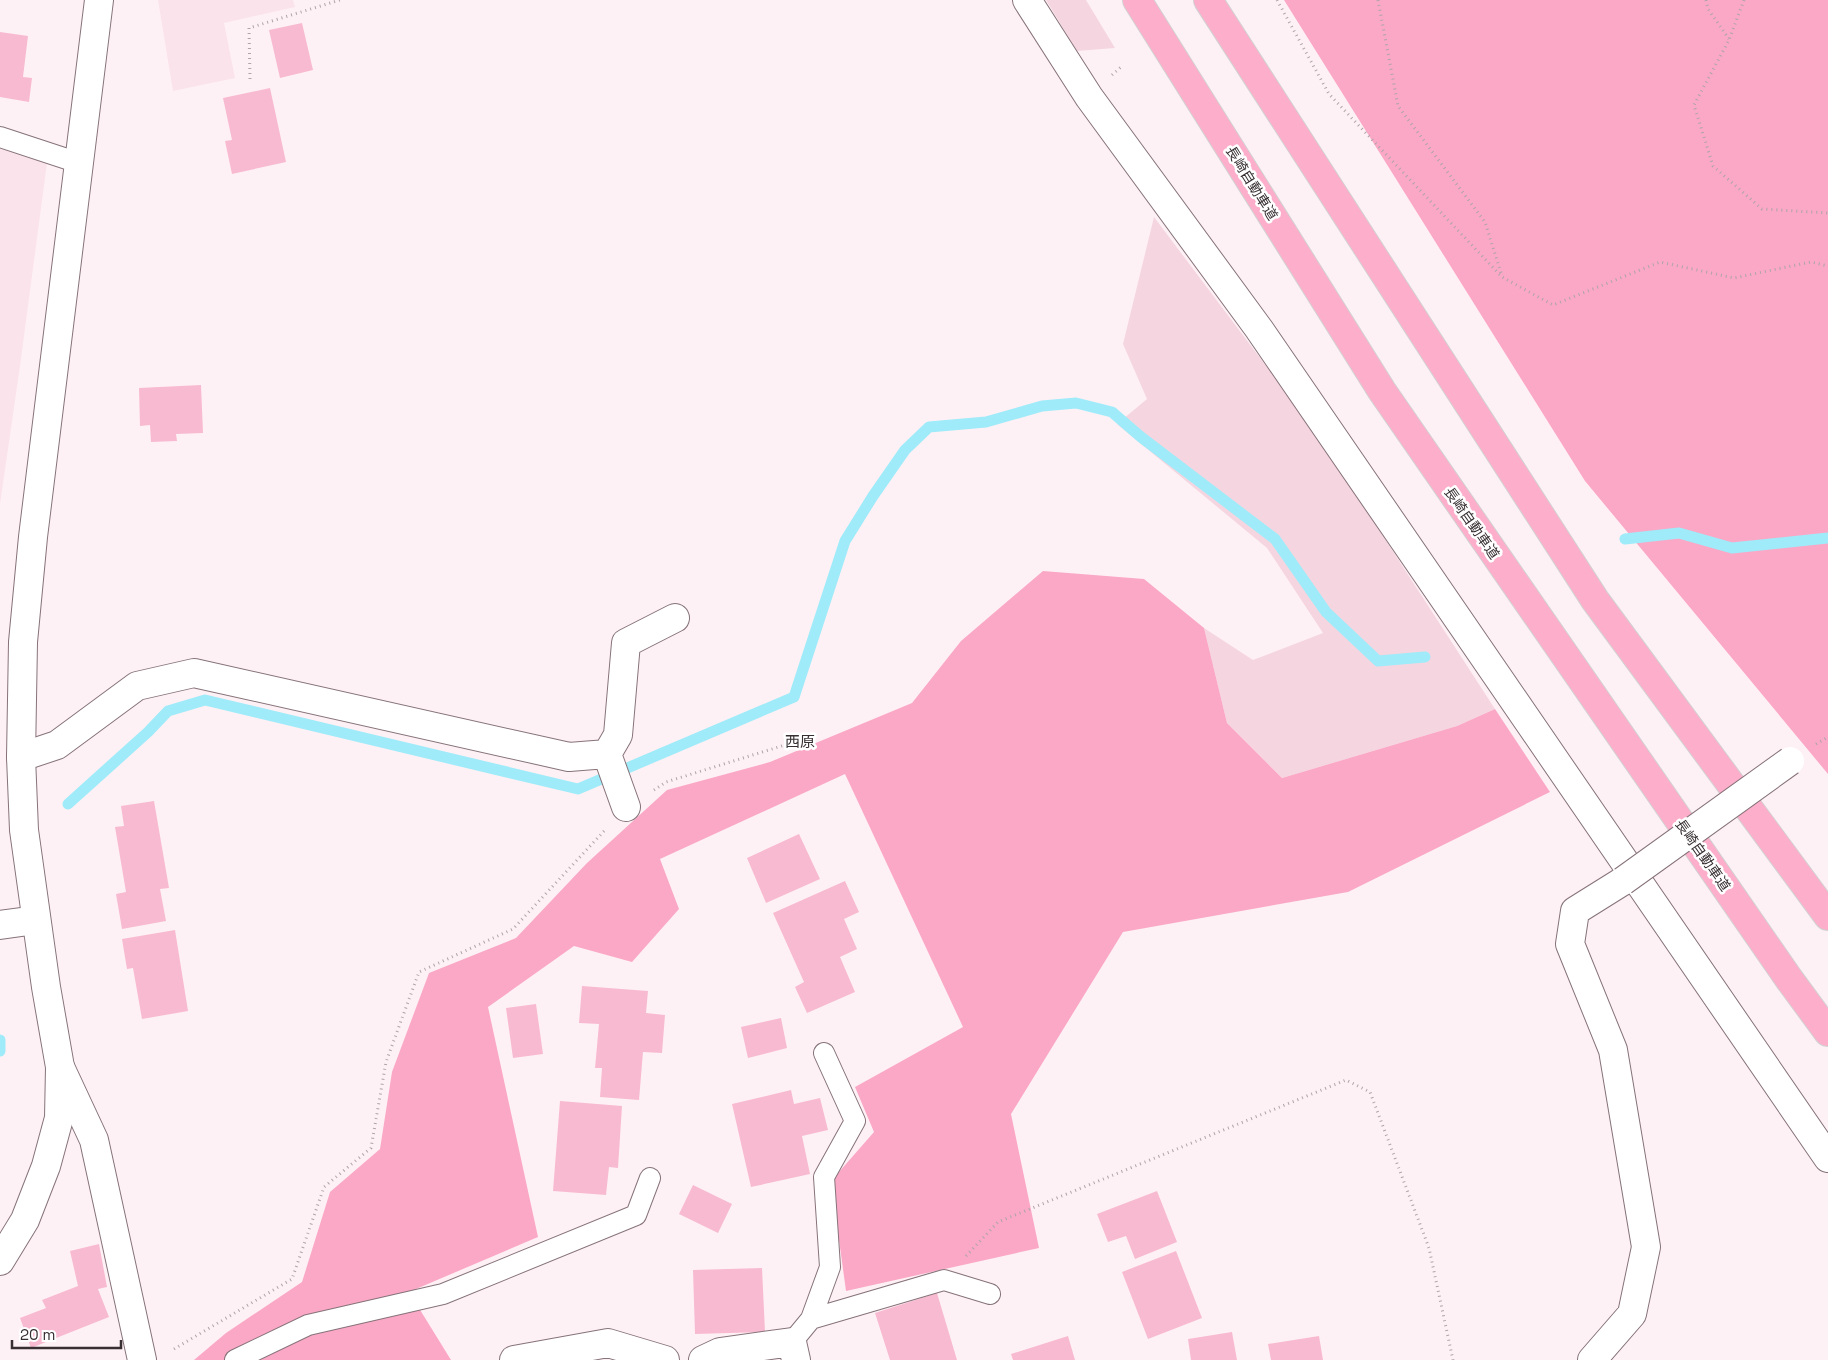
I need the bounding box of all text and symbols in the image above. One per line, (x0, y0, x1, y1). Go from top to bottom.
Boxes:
street label: 長崎自動車道 (1222, 143, 1282, 223)
street label: 長崎自動車道 (1441, 483, 1503, 563)
district label: 西原 (785, 732, 815, 751)
street label: 長崎自動車道 (1672, 815, 1734, 895)
scale bar (12, 1318, 121, 1350)
text: 20 m (20, 1325, 55, 1344)

